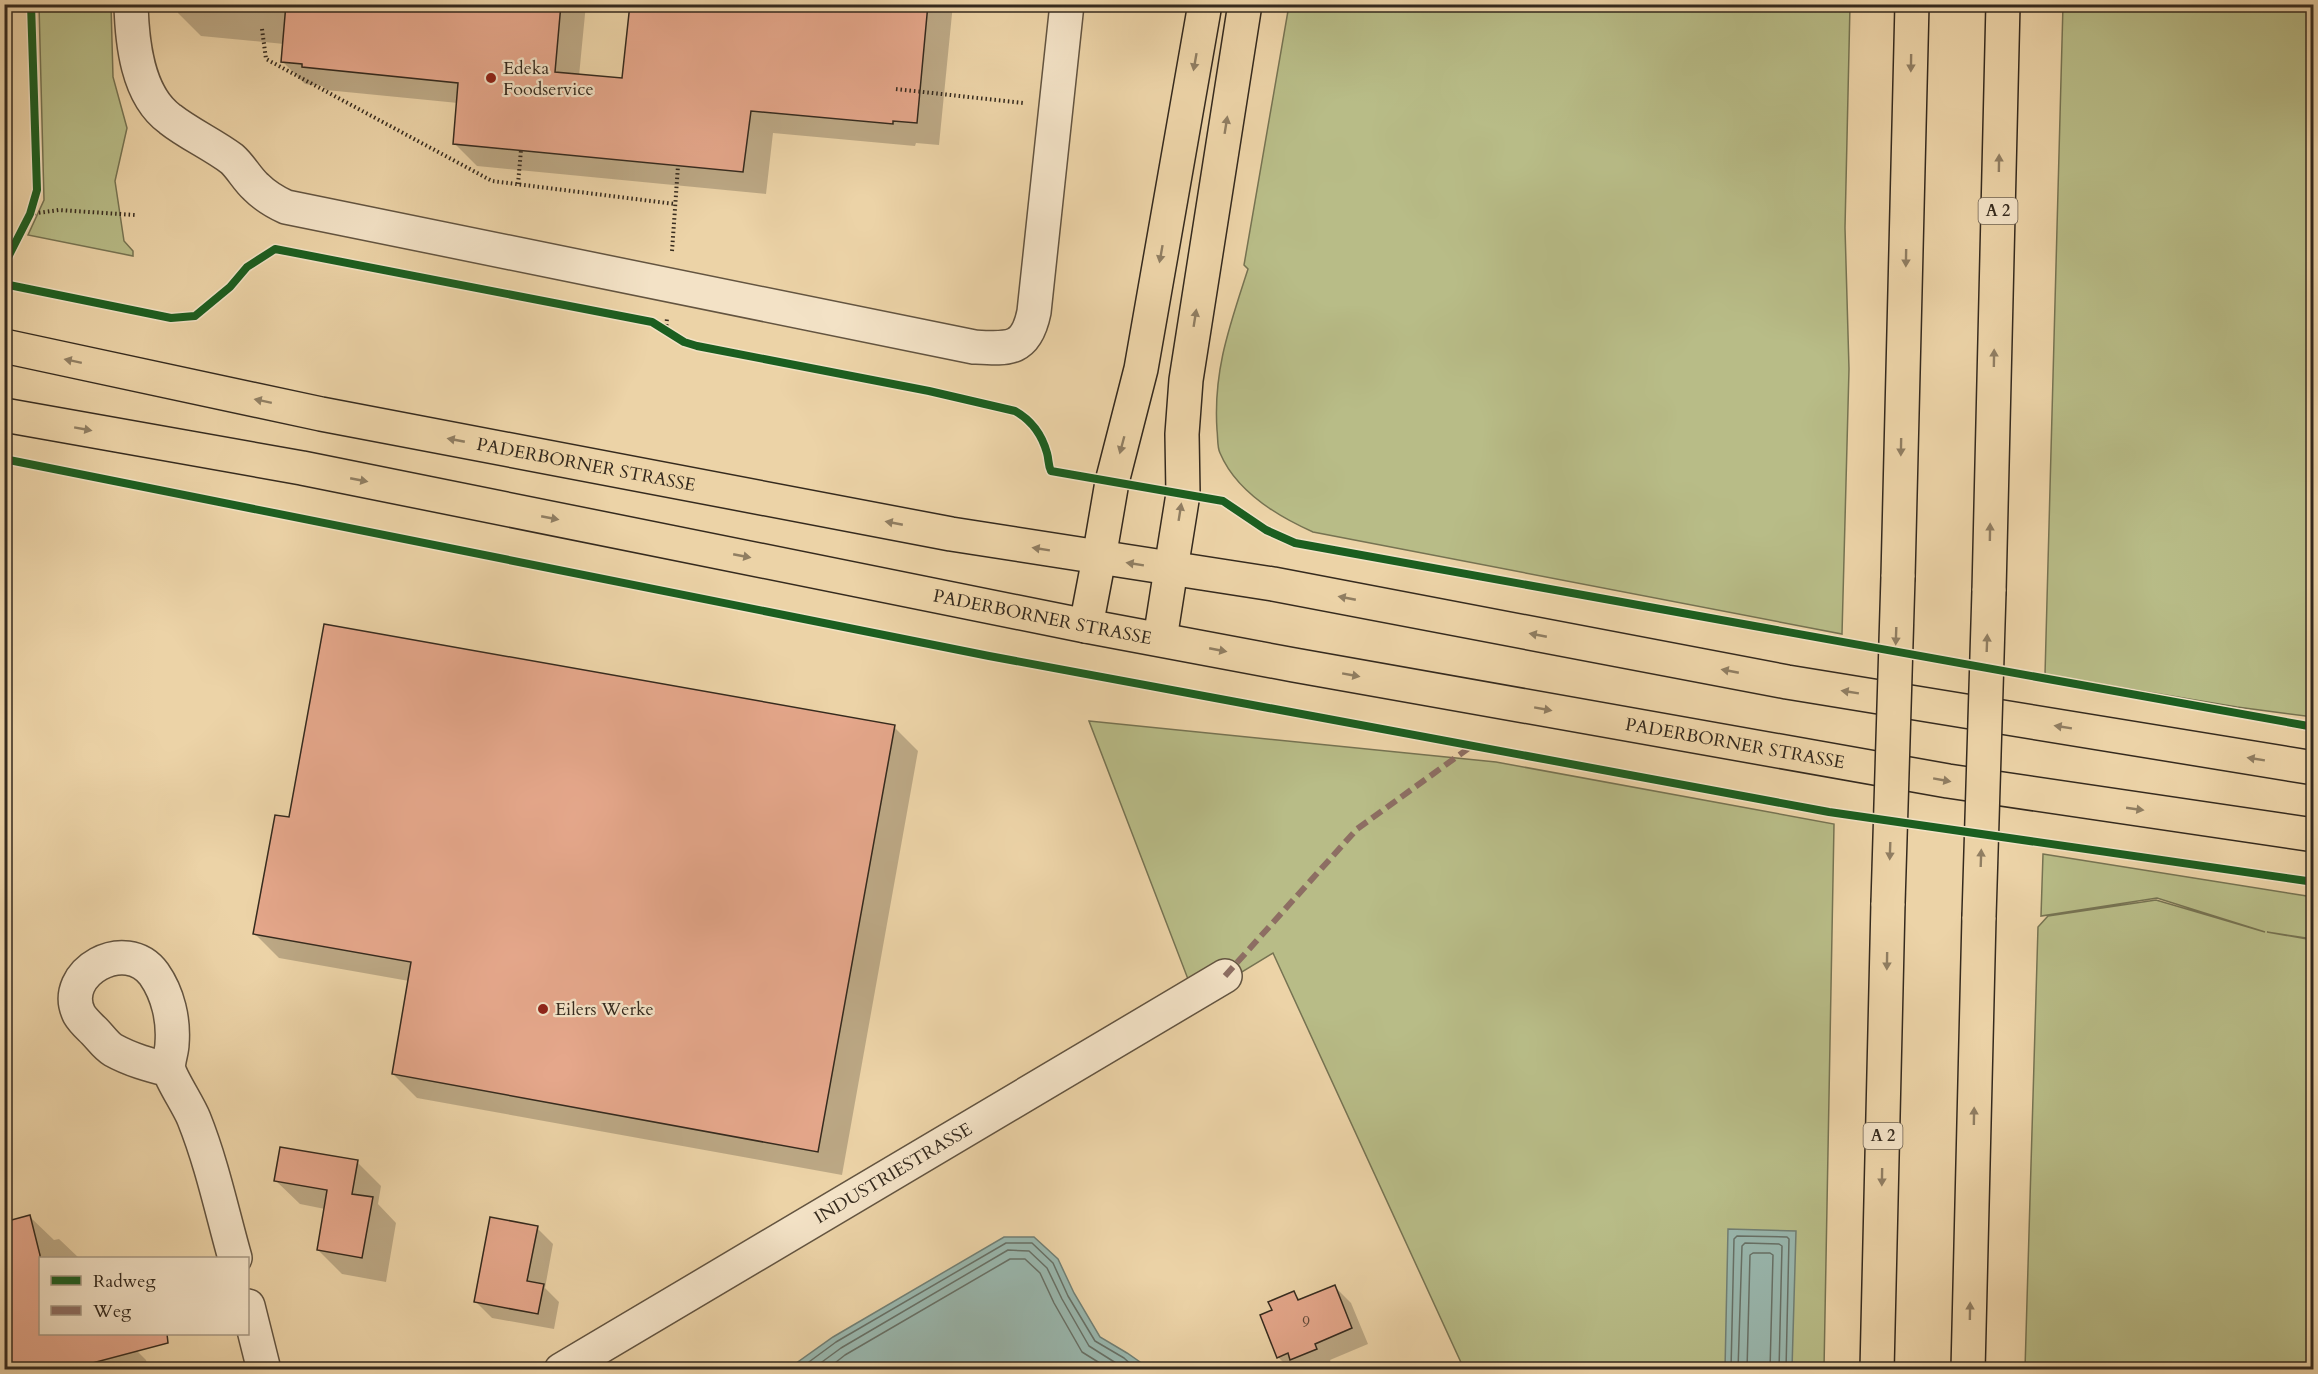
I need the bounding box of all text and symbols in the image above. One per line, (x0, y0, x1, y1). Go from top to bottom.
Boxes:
one-way arrow (1190, 53, 1199, 72)
one-way arrow (1906, 53, 1915, 72)
place label: Edeka Foodservice (503, 56, 594, 102)
marker: Edeka Foodservice (484, 71, 498, 85)
one-way arrow (1222, 116, 1231, 135)
one-way arrow (1994, 154, 2004, 173)
road number: A 2 (1978, 198, 2018, 224)
one-way arrow (1156, 245, 1165, 264)
one-way arrow (1901, 248, 1910, 267)
one-way arrow (1191, 308, 1200, 327)
one-way arrow (1989, 349, 1999, 368)
one-way arrow (64, 355, 82, 365)
one-way arrow (254, 396, 273, 406)
one-way arrow (73, 425, 92, 434)
street label: PADERBORNER STRASSE (474, 431, 698, 498)
one-way arrow (446, 435, 465, 444)
one-way arrow (1117, 436, 1126, 454)
one-way arrow (1896, 437, 1906, 456)
one-way arrow (350, 476, 369, 485)
one-way arrow (1176, 502, 1185, 521)
one-way arrow (541, 514, 560, 523)
one-way arrow (884, 518, 903, 527)
one-way arrow (1985, 523, 1995, 542)
one-way arrow (1031, 544, 1050, 553)
one-way arrow (732, 552, 751, 561)
one-way arrow (1125, 559, 1144, 568)
street label: PADERBORNER STRASSE (931, 583, 1154, 651)
one-way arrow (1337, 593, 1356, 602)
one-way arrow (1891, 626, 1901, 645)
one-way arrow (1529, 630, 1548, 639)
one-way arrow (1982, 633, 1992, 652)
one-way arrow (1209, 646, 1228, 655)
one-way arrow (1720, 666, 1739, 675)
one-way arrow (1342, 671, 1361, 680)
one-way arrow (1840, 688, 1859, 697)
one-way arrow (1534, 705, 1553, 714)
street label: PADERBORNER STRASSE (1623, 711, 1847, 775)
one-way arrow (2054, 723, 2073, 732)
one-way arrow (2246, 754, 2265, 763)
one-way arrow (1933, 776, 1952, 785)
one-way arrow (2126, 804, 2145, 813)
one-way arrow (1885, 842, 1894, 861)
one-way arrow (1976, 849, 1985, 868)
one-way arrow (1882, 952, 1892, 971)
place label: Eilers Werke (555, 997, 654, 1022)
marker: Eilers Werke (536, 1002, 550, 1016)
one-way arrow (1970, 1107, 1979, 1126)
street label: INDUSTRIESTRASSE (809, 1116, 977, 1230)
road number: A 2 (1864, 1123, 1902, 1149)
one-way arrow (1877, 1168, 1887, 1187)
legend (39, 1257, 249, 1335)
text: Radweg (93, 1269, 156, 1294)
text: Weg (92, 1299, 132, 1324)
one-way arrow (1965, 1302, 1974, 1321)
house number: 9 (1302, 1312, 1310, 1332)

